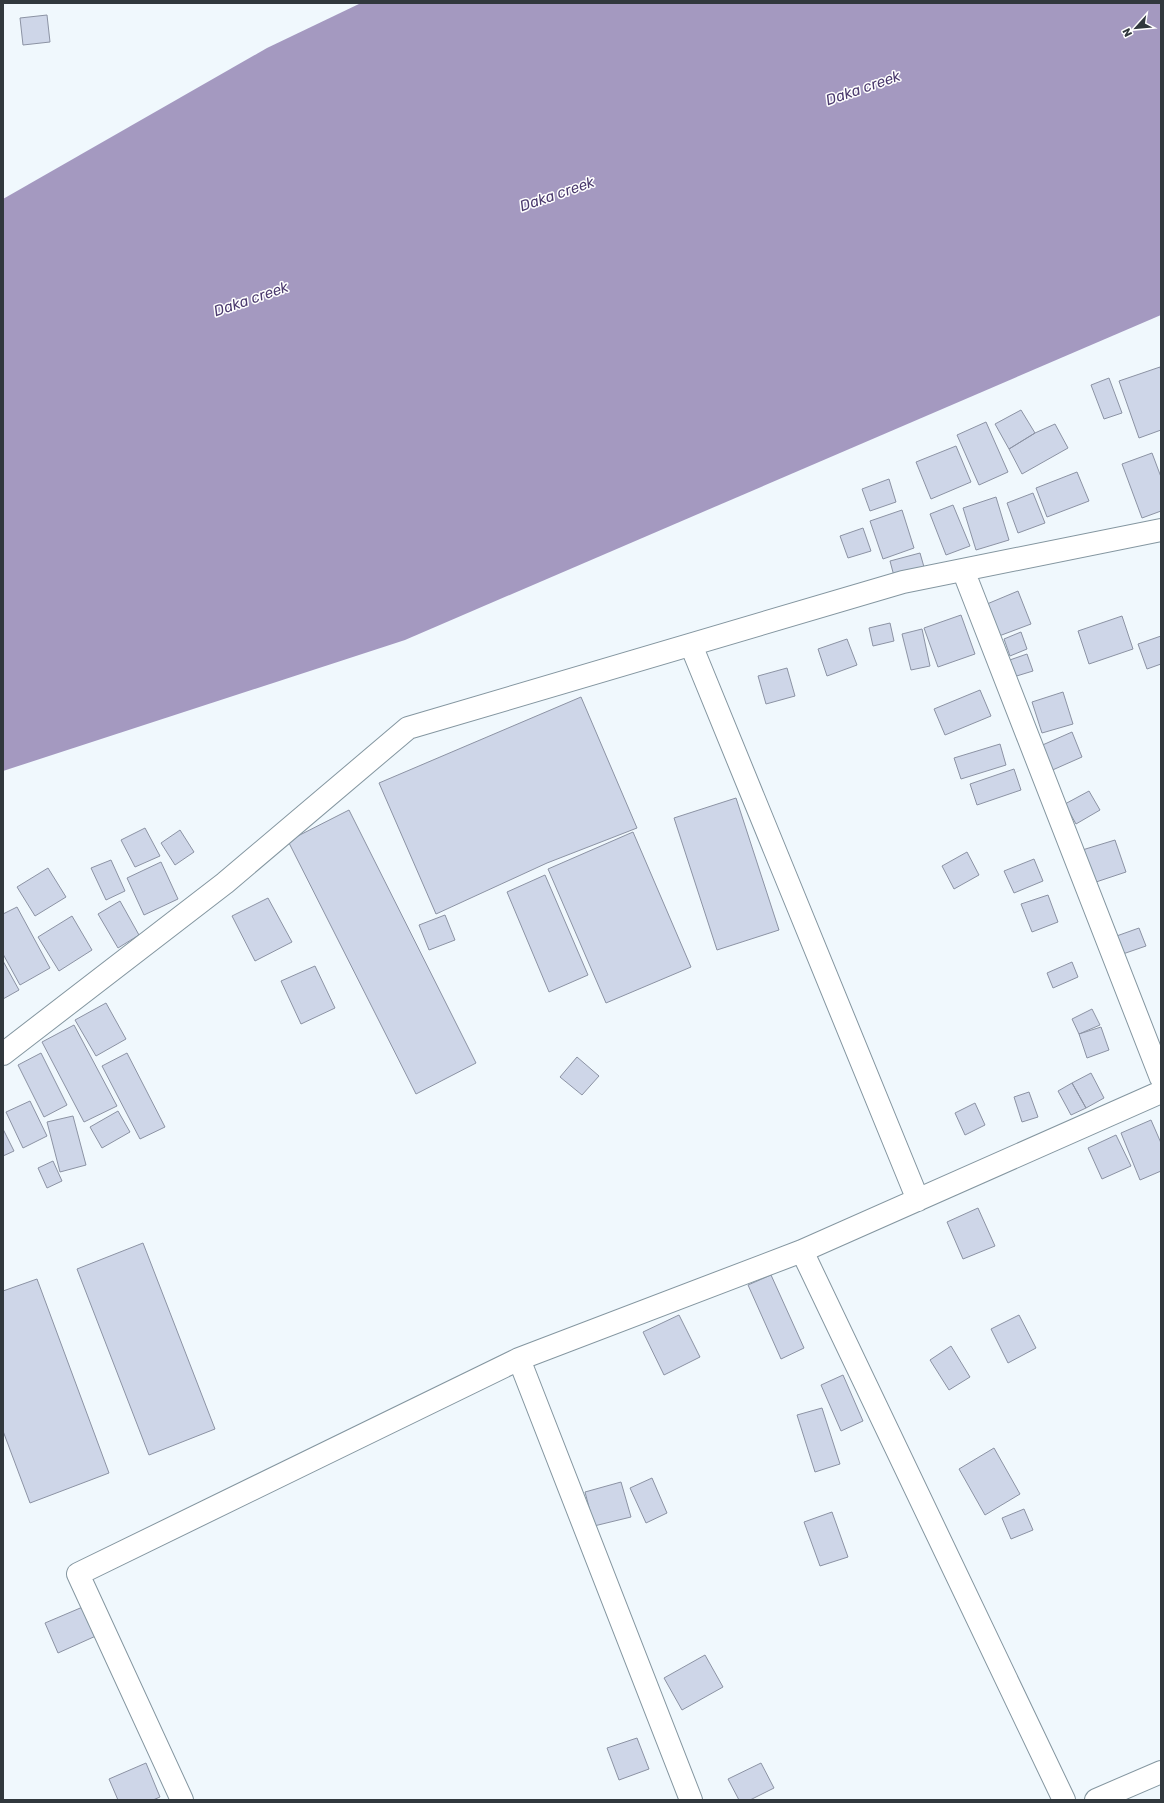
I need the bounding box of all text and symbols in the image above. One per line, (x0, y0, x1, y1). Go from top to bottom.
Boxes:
north arrow (1116, 8, 1156, 48)
text: N (1120, 26, 1135, 39)
water label: Daka creek (823, 67, 903, 109)
water label: Daka creek (517, 173, 597, 215)
water label: Daka creek (211, 278, 291, 320)

